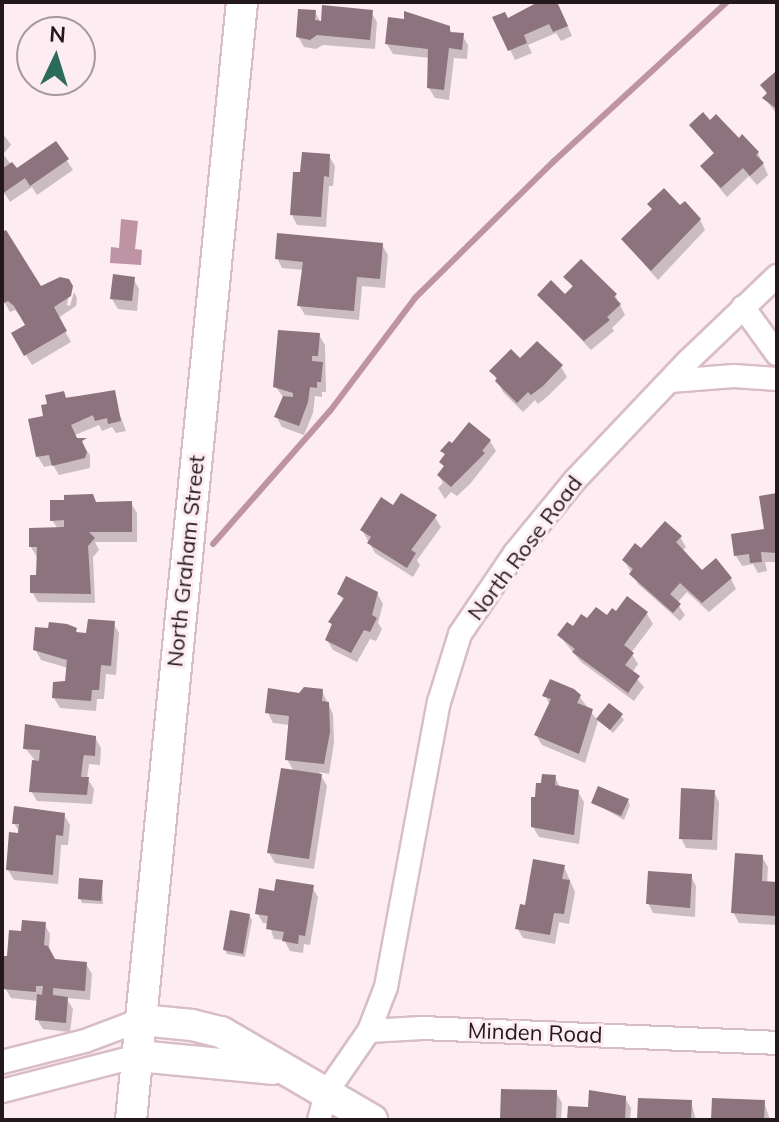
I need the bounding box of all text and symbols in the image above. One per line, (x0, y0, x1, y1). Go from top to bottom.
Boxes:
north arrow (16, 16, 96, 96)
text: N (48, 20, 67, 49)
street label: North Graham Street (162, 454, 210, 668)
street label: North Rose Road (462, 471, 588, 625)
street label: Minden Road (467, 1017, 603, 1049)

